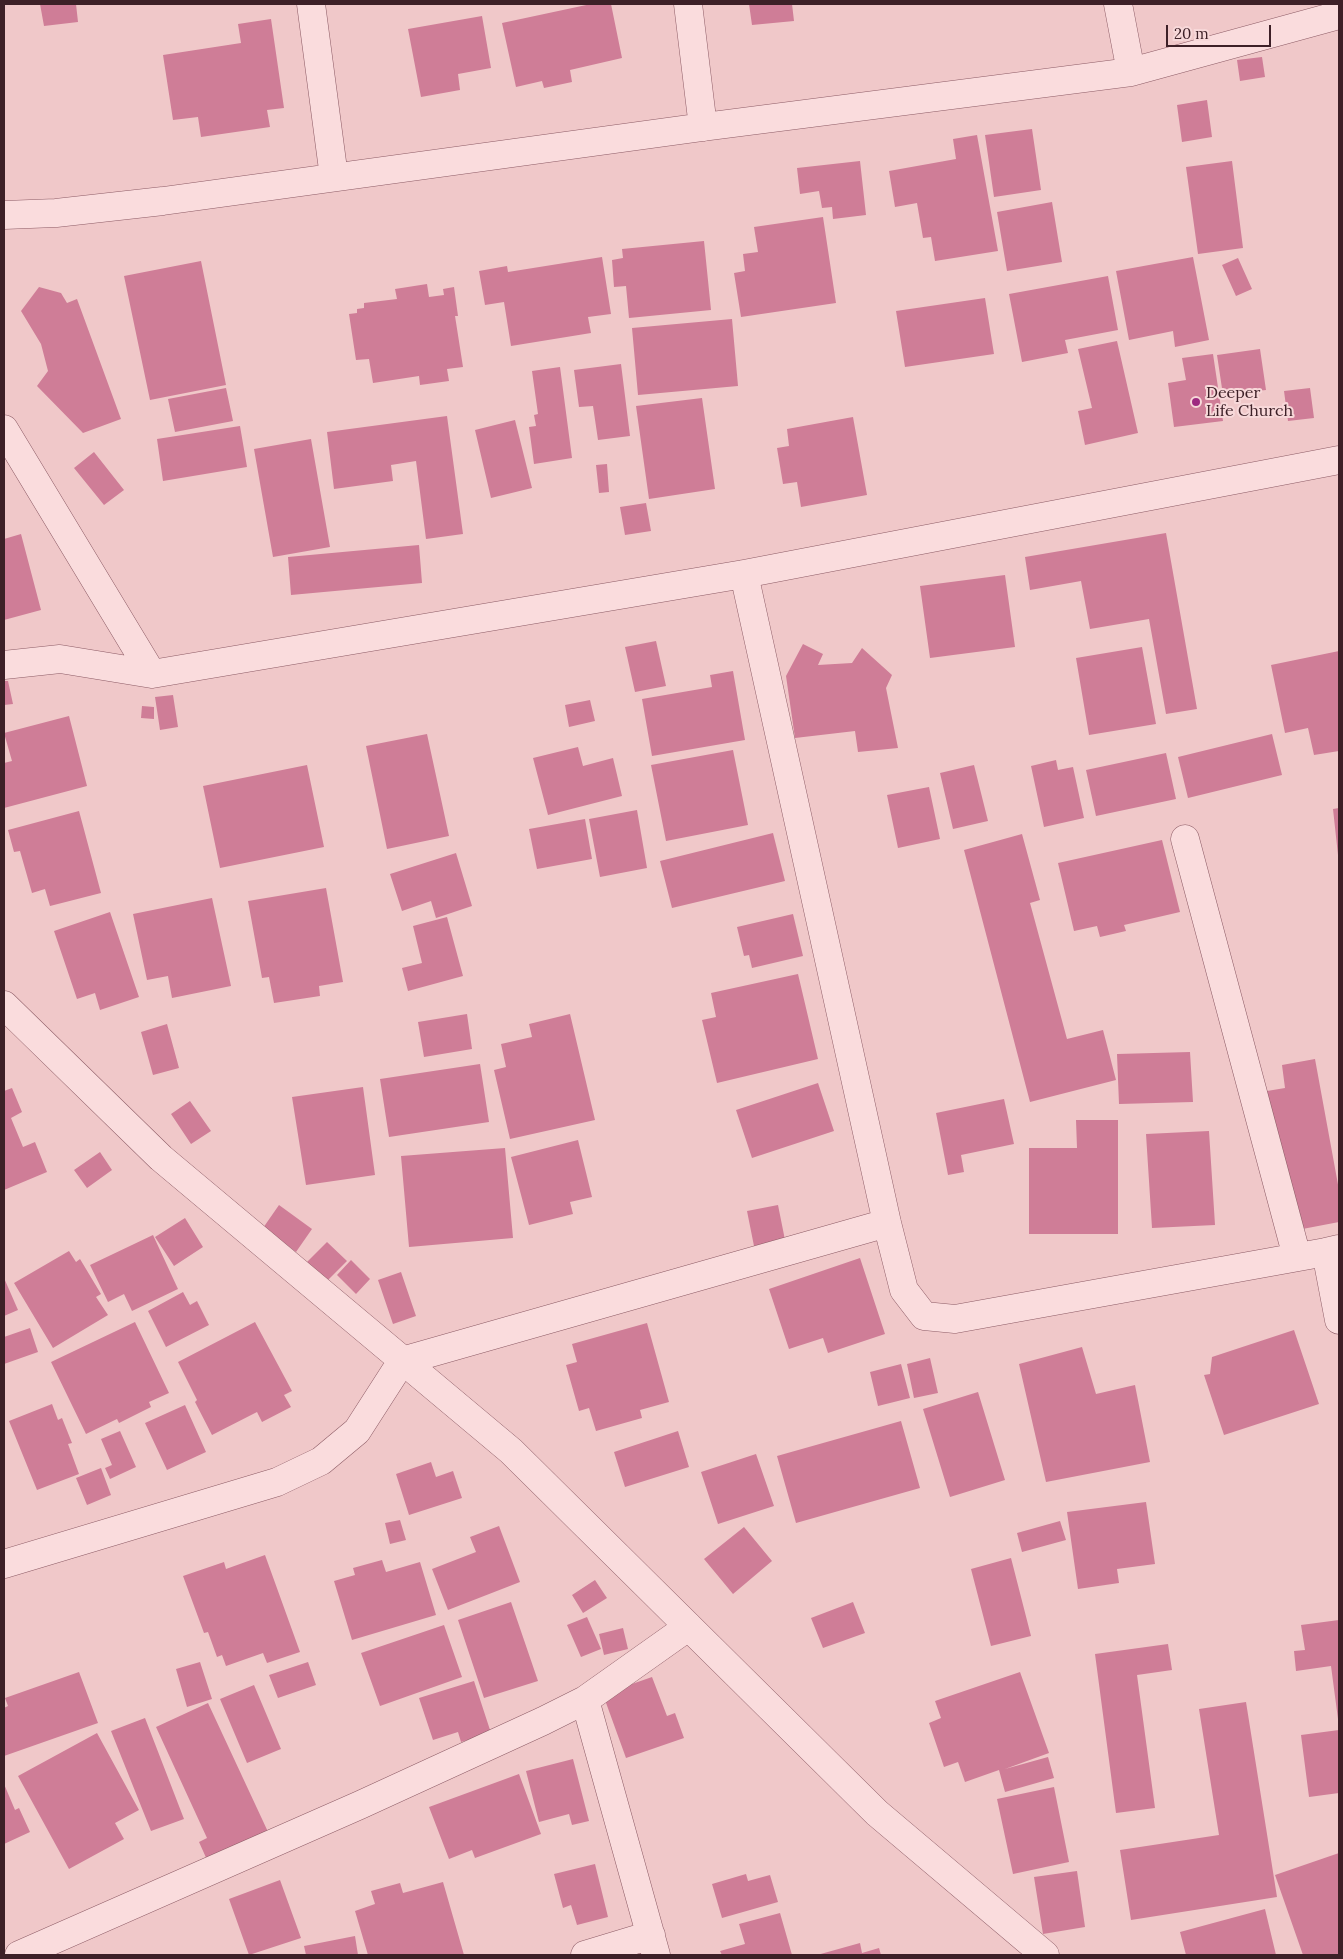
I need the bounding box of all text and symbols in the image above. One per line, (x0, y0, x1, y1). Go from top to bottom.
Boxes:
scale bar (1168, 15, 1273, 47)
text: 20 m (1174, 24, 1209, 43)
place label: Deeper Life Church (1206, 383, 1293, 421)
marker: Deeper Life Church (1190, 396, 1202, 408)

